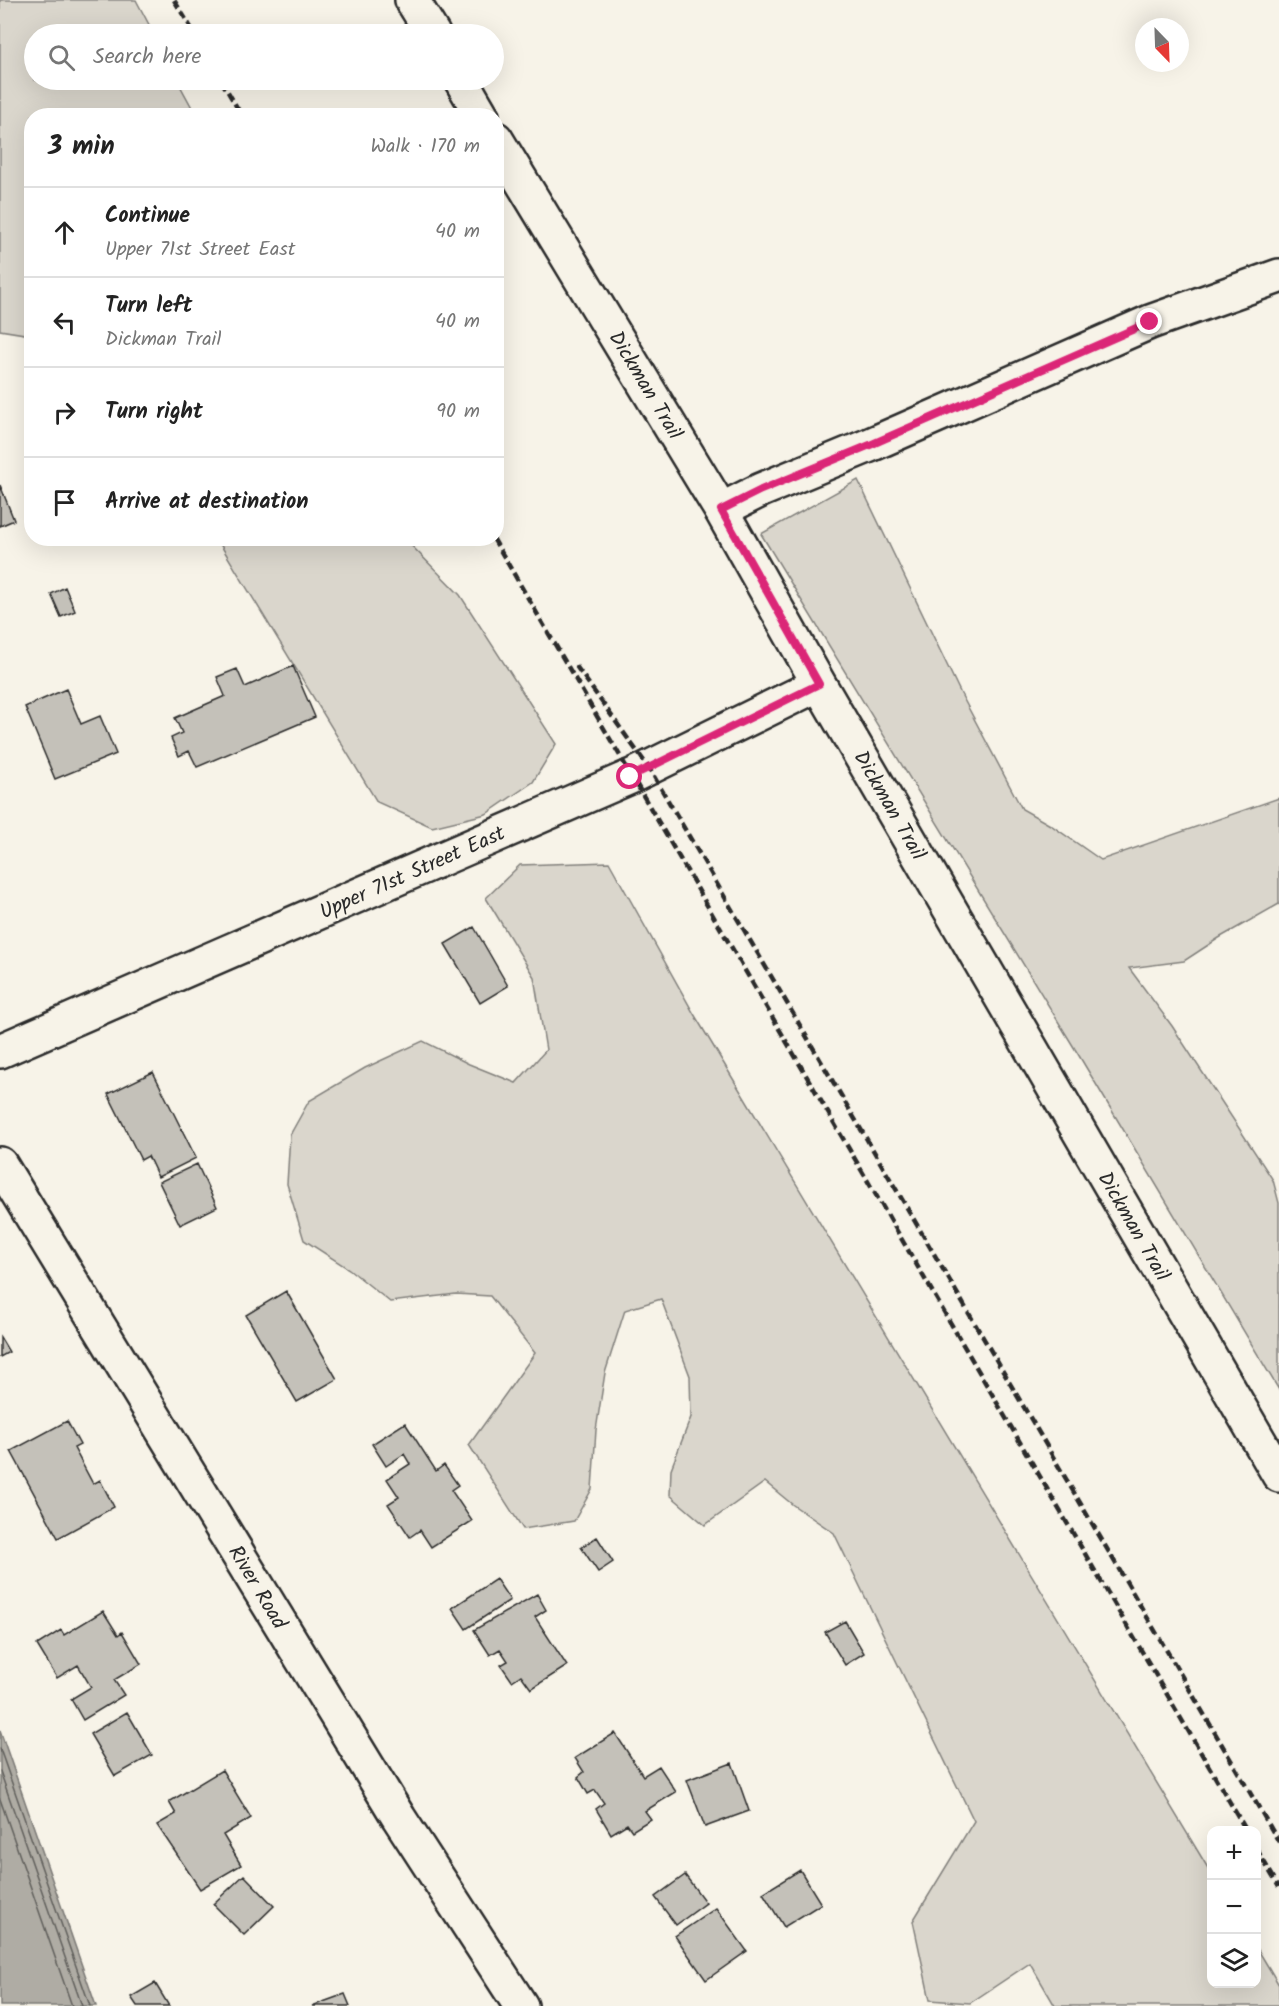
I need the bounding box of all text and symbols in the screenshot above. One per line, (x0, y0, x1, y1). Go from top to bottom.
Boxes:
north arrow (1135, 18, 1189, 72)
search box (24, 24, 504, 90)
text: Search here (93, 40, 201, 75)
icon: search (45, 41, 78, 74)
text: 3 min (48, 126, 115, 168)
text: Walk · 170 m (370, 131, 480, 163)
text: Continue (105, 199, 190, 234)
icon: ahead (48, 216, 81, 249)
text: 40 m (435, 216, 480, 248)
text: Upper 71st Street East (105, 234, 296, 266)
text: Turn left (105, 289, 192, 324)
icon: left (48, 306, 81, 339)
text: 40 m (435, 306, 480, 338)
route end (1136, 308, 1162, 334)
text: Dickman Trail (105, 324, 221, 356)
street label: Dickman Trail (599, 325, 690, 447)
text: Turn right (105, 395, 203, 430)
icon: right (48, 396, 81, 429)
text: 90 m (436, 396, 480, 428)
text: Arrive at destination (105, 485, 308, 520)
icon: arrive (48, 486, 81, 519)
street label: Dickman Trail (844, 745, 934, 867)
route start (616, 763, 642, 789)
street label: Upper 71st Street East (314, 817, 512, 929)
street label: Dickman Trail (1088, 1166, 1178, 1288)
street label: River Road (219, 1539, 295, 1637)
map controls (1207, 1826, 1261, 1988)
button: + (1207, 1826, 1261, 1880)
button: − (1207, 1880, 1261, 1934)
button: layers (1207, 1934, 1261, 1988)

